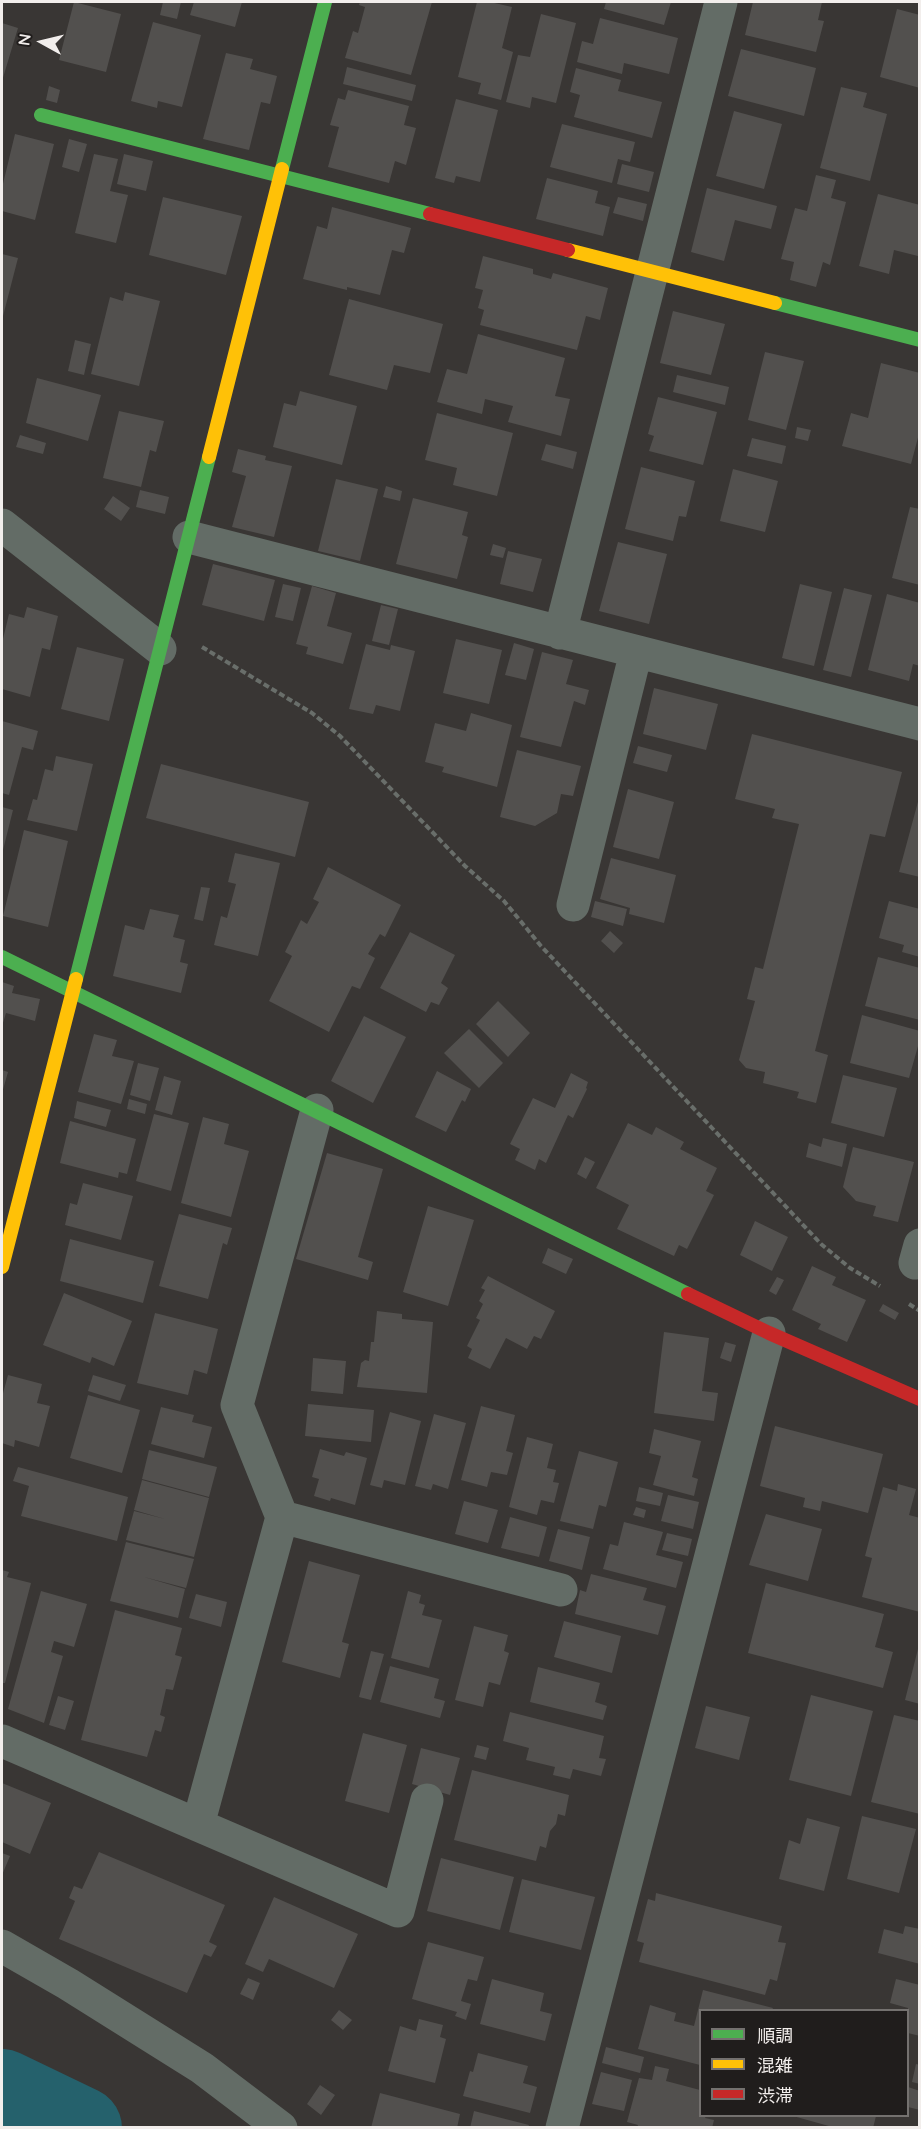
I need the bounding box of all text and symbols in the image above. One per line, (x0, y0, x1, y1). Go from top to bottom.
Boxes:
north arrow (12, 12, 72, 72)
text: N (13, 32, 35, 47)
legend (699, 2009, 909, 2117)
text: 順調 (757, 2024, 793, 2047)
text: 混雑 (757, 2054, 793, 2077)
text: 渋滞 (757, 2084, 793, 2107)

